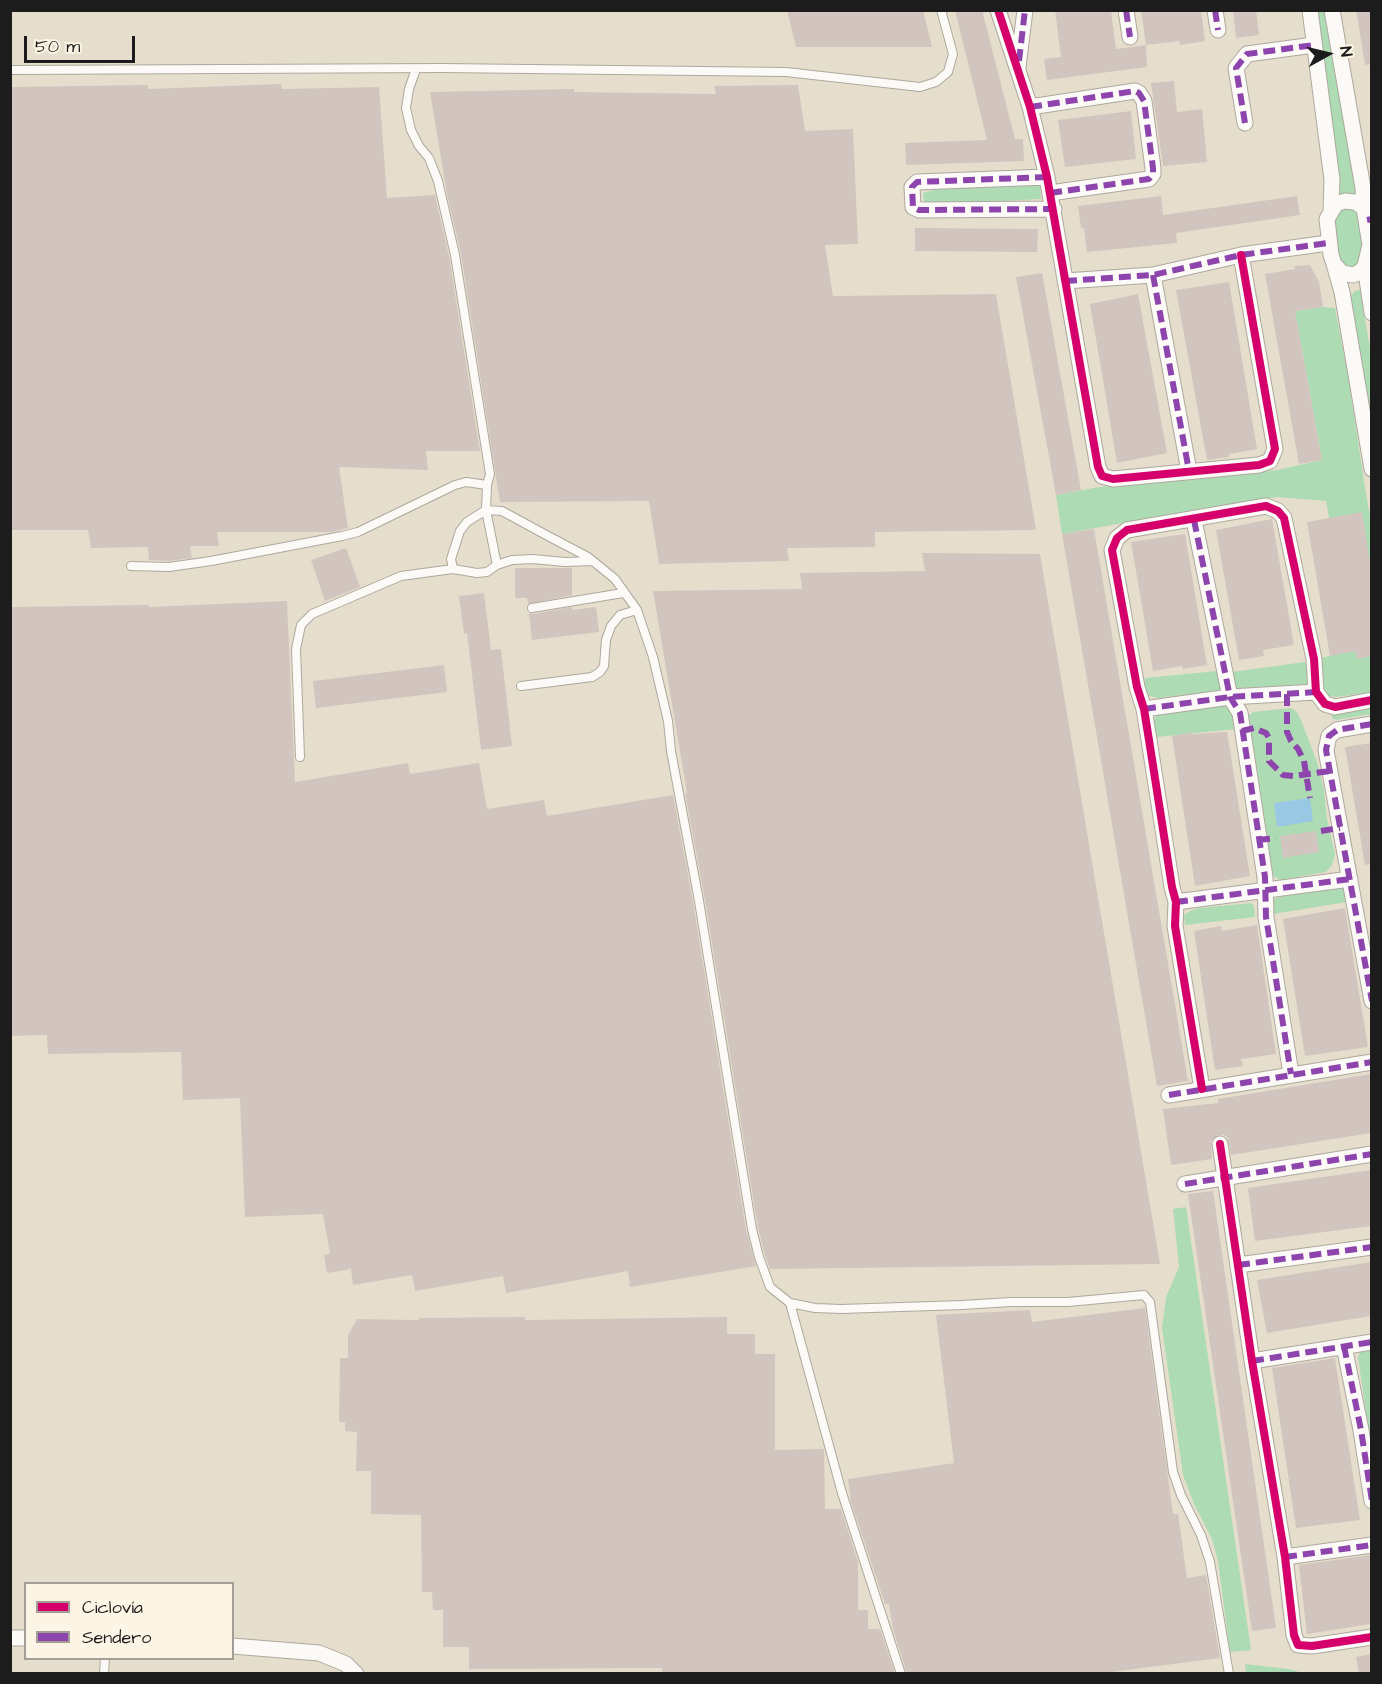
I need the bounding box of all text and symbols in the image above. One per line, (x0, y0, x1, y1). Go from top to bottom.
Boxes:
scale bar (27, 24, 138, 62)
north arrow (1298, 24, 1358, 84)
text: 50 m (35, 34, 80, 59)
text: N (1334, 45, 1357, 58)
legend (24, 1582, 234, 1660)
text: Ciclovía (82, 1595, 143, 1620)
text: Sendero (82, 1625, 151, 1650)

